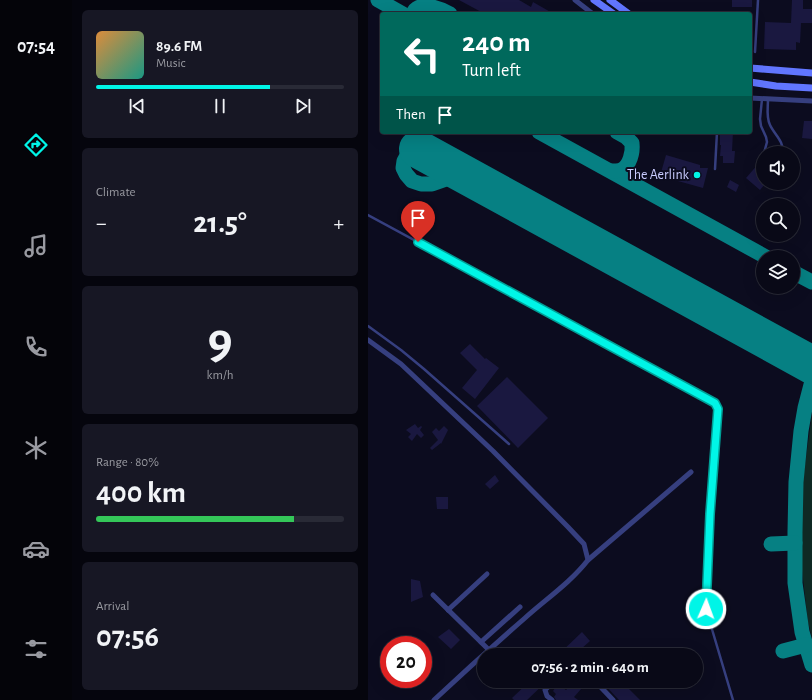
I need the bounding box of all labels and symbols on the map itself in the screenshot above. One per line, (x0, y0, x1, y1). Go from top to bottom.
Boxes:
place label: The Aerlink (627, 168, 690, 182)
marker: The Aerlink (692, 170, 702, 180)
pin (401, 201, 435, 242)
position arrow (685, 588, 727, 630)
speed limit sign: 20 (380, 636, 432, 688)

